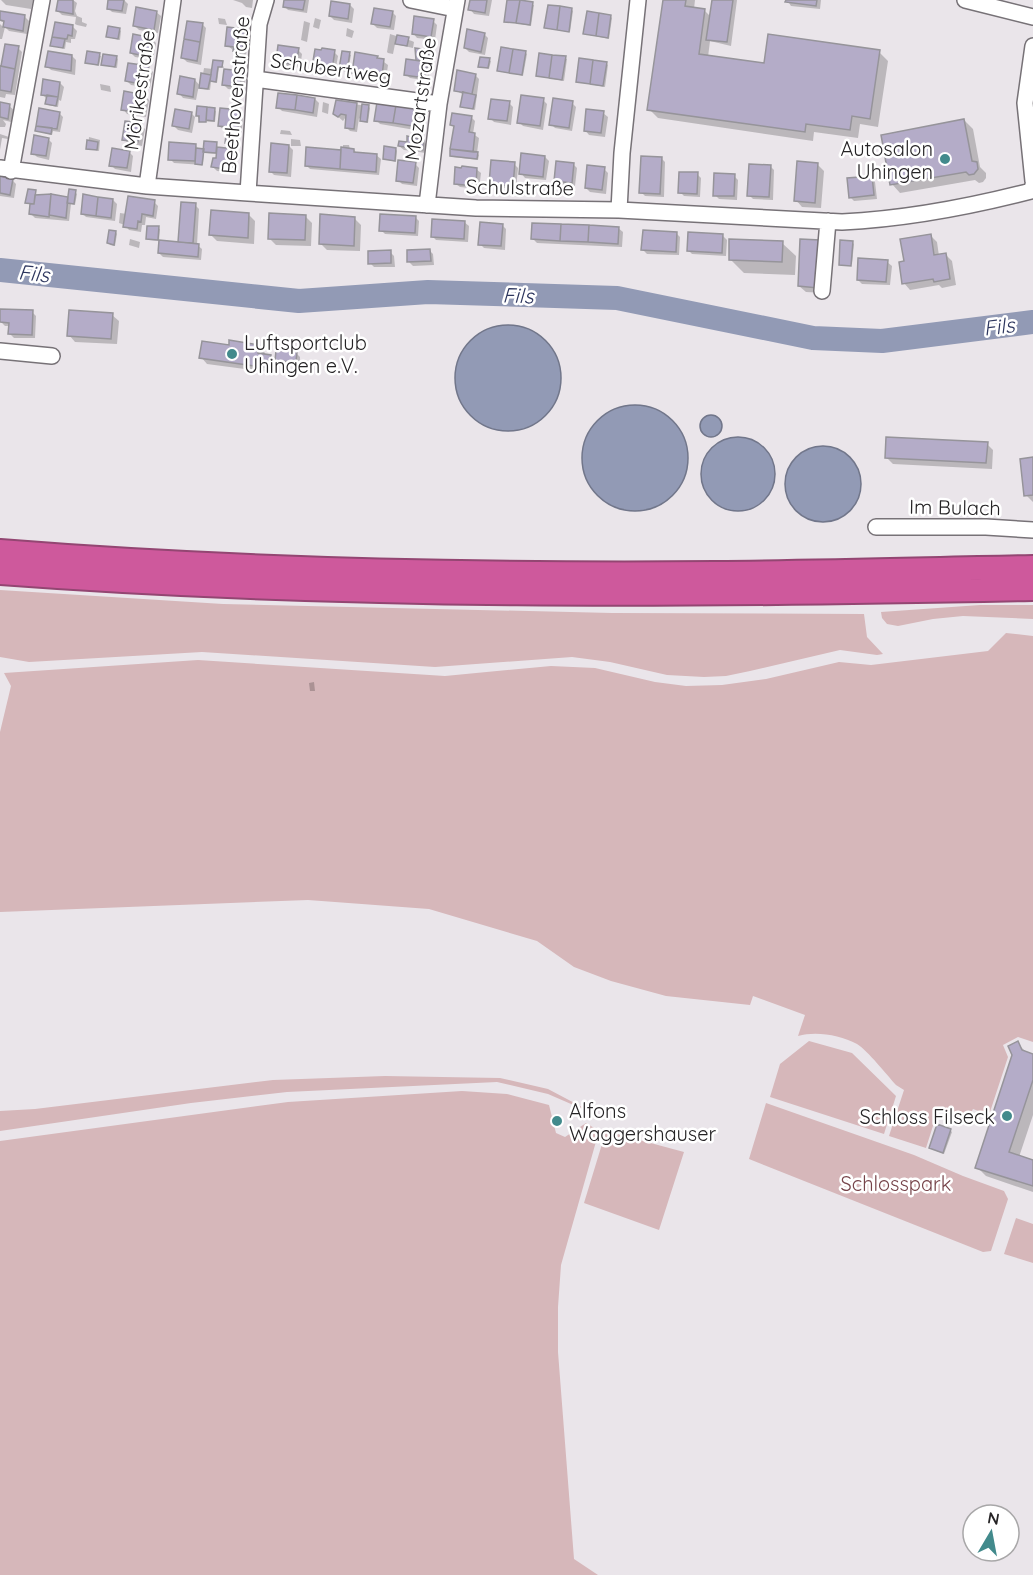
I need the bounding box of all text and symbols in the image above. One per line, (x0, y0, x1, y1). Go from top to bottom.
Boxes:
street label: Beethovenstraße (216, 15, 254, 175)
street label: Mörikestraße (118, 28, 160, 152)
street label: Mozartstraße (399, 36, 441, 162)
street label: Schubertweg (269, 47, 393, 89)
place label: Autosalon Uhingen (840, 136, 933, 184)
marker: Autosalon Uhingen (938, 152, 952, 166)
street label: Schulstraße (466, 174, 574, 200)
water label: Fils (17, 258, 52, 288)
water label: Fils (502, 281, 535, 309)
water label: Fils (982, 311, 1017, 341)
place label: Luftsportclub Uhingen e.V. (244, 330, 367, 378)
marker: Luftsportclub Uhingen e.V. (225, 347, 239, 361)
street label: Im Bulach (909, 494, 1001, 520)
place label: Alfons Waggershauser (569, 1098, 717, 1146)
place label: Schloss Filseck (859, 1104, 995, 1129)
marker: Schloss Filseck (1000, 1109, 1014, 1123)
marker: Alfons Waggershauser (550, 1114, 564, 1128)
park label: Schlosspark (841, 1171, 951, 1196)
north arrow (961, 1503, 1021, 1563)
text: N (986, 1507, 1001, 1529)

